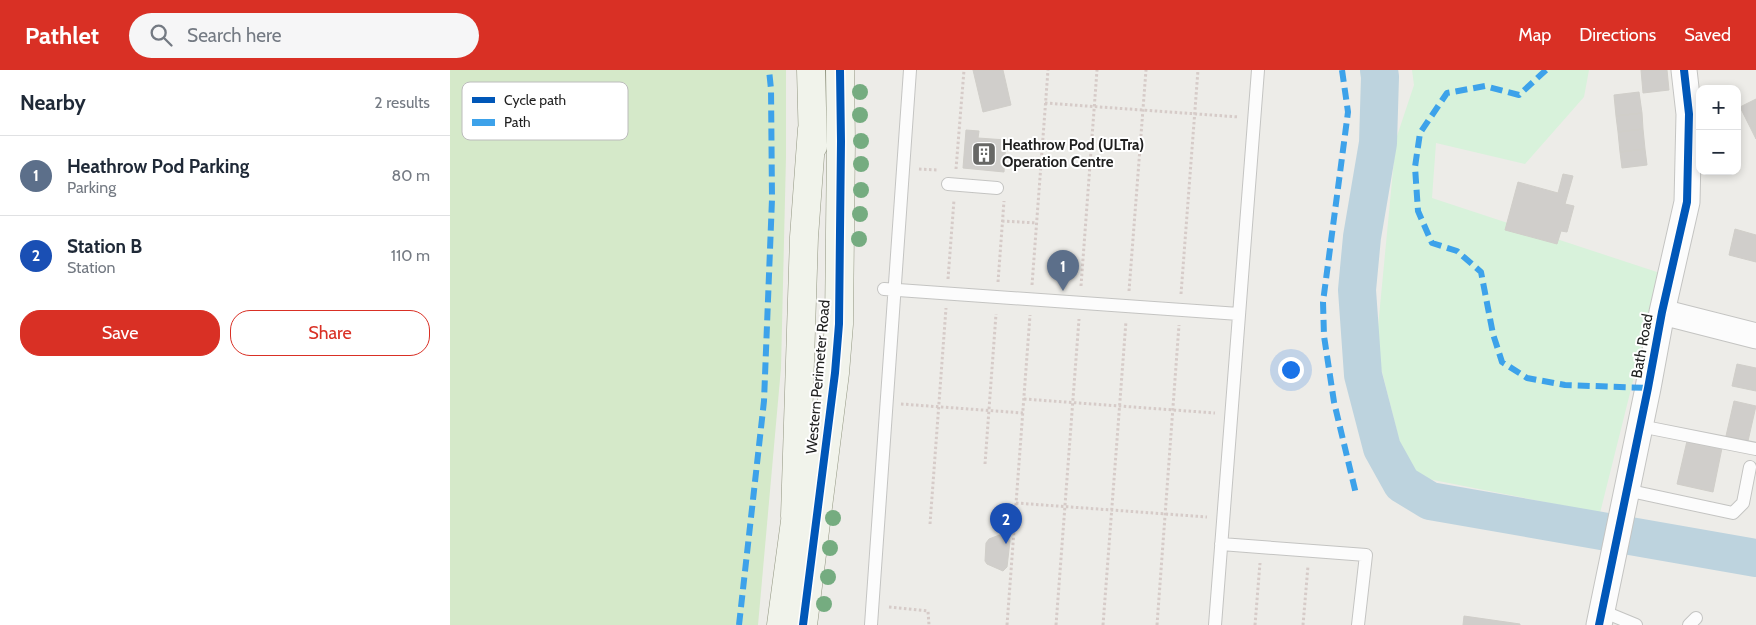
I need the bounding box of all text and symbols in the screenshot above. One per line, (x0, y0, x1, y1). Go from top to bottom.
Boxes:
search box (129, 13, 479, 58)
text: Pathlet (25, 21, 99, 50)
icon: search (147, 21, 175, 49)
text: Search here (187, 24, 281, 47)
text: Map (1518, 24, 1551, 46)
text: Directions (1579, 24, 1656, 46)
text: Saved (1684, 24, 1731, 46)
legend (462, 82, 628, 140)
map controls (1696, 85, 1741, 175)
button: + (1696, 85, 1741, 130)
text: Nearby (20, 90, 86, 115)
text: Cycle path (504, 91, 566, 109)
text: 2 results (374, 93, 430, 112)
text: Path (504, 113, 531, 131)
button: − (1696, 130, 1741, 175)
place label: Heathrow Pod (ULTra) Operation Centre (1002, 136, 1144, 171)
building icon: Heathrow Pod (ULTra) Operation Centre (971, 141, 997, 167)
text: Heathrow Pod Parking (67, 155, 249, 178)
text: 1 (33, 166, 39, 185)
text: 80 m (392, 166, 430, 185)
text: Parking (67, 178, 116, 197)
text: Station B (67, 235, 142, 258)
text: 2 (32, 246, 40, 265)
text: 110 m (391, 246, 430, 265)
pin: 1 (1047, 250, 1079, 291)
text: Station (67, 258, 116, 277)
street label: Western Perimeter Road (802, 299, 834, 455)
button: Save (20, 310, 220, 356)
button: Share (230, 310, 430, 356)
street label: Bath Road (1627, 312, 1657, 380)
your location (1278, 357, 1304, 383)
pin: 2 (990, 503, 1022, 544)

